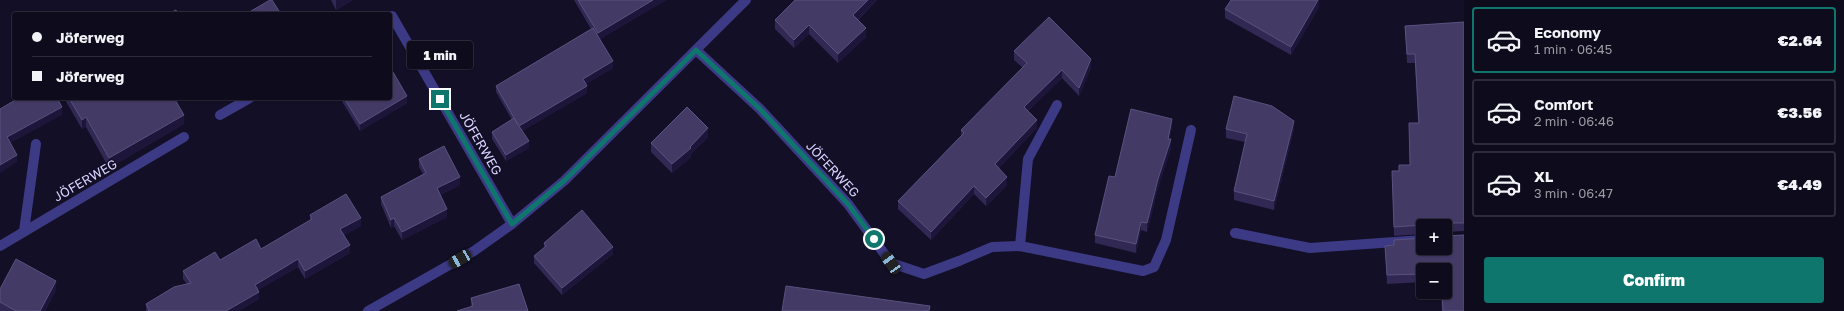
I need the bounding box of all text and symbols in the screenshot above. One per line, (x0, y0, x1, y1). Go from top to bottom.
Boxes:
icon: car (1486, 22, 1522, 58)
text: Economy (1534, 23, 1601, 41)
text: Jöferweg (56, 28, 124, 46)
text: €2.64 (1778, 31, 1822, 49)
callout: 1 min (407, 41, 473, 69)
text: 1 min · 06:45 (1534, 41, 1612, 57)
text: 1 min (423, 47, 457, 63)
text: Jöferweg (56, 67, 124, 85)
route end (431, 90, 449, 108)
icon: car (1486, 94, 1522, 130)
text: Comfort (1534, 95, 1593, 113)
text: €3.56 (1778, 103, 1822, 121)
street label: JÖFERWEG (456, 108, 506, 178)
text: 2 min · 06:46 (1534, 113, 1614, 129)
street label: JÖFERWEG (803, 138, 863, 200)
street label: JÖFERWEG (50, 155, 120, 205)
icon: car (1486, 166, 1522, 202)
text: XL (1534, 167, 1553, 185)
text: €4.49 (1777, 175, 1822, 193)
text: 3 min · 06:47 (1534, 185, 1613, 201)
map controls (1416, 219, 1452, 299)
button: + (1416, 219, 1452, 255)
route start (865, 230, 883, 248)
car (447, 248, 473, 270)
car (879, 250, 903, 276)
button: Confirm (1484, 257, 1824, 303)
button: − (1416, 263, 1452, 299)

